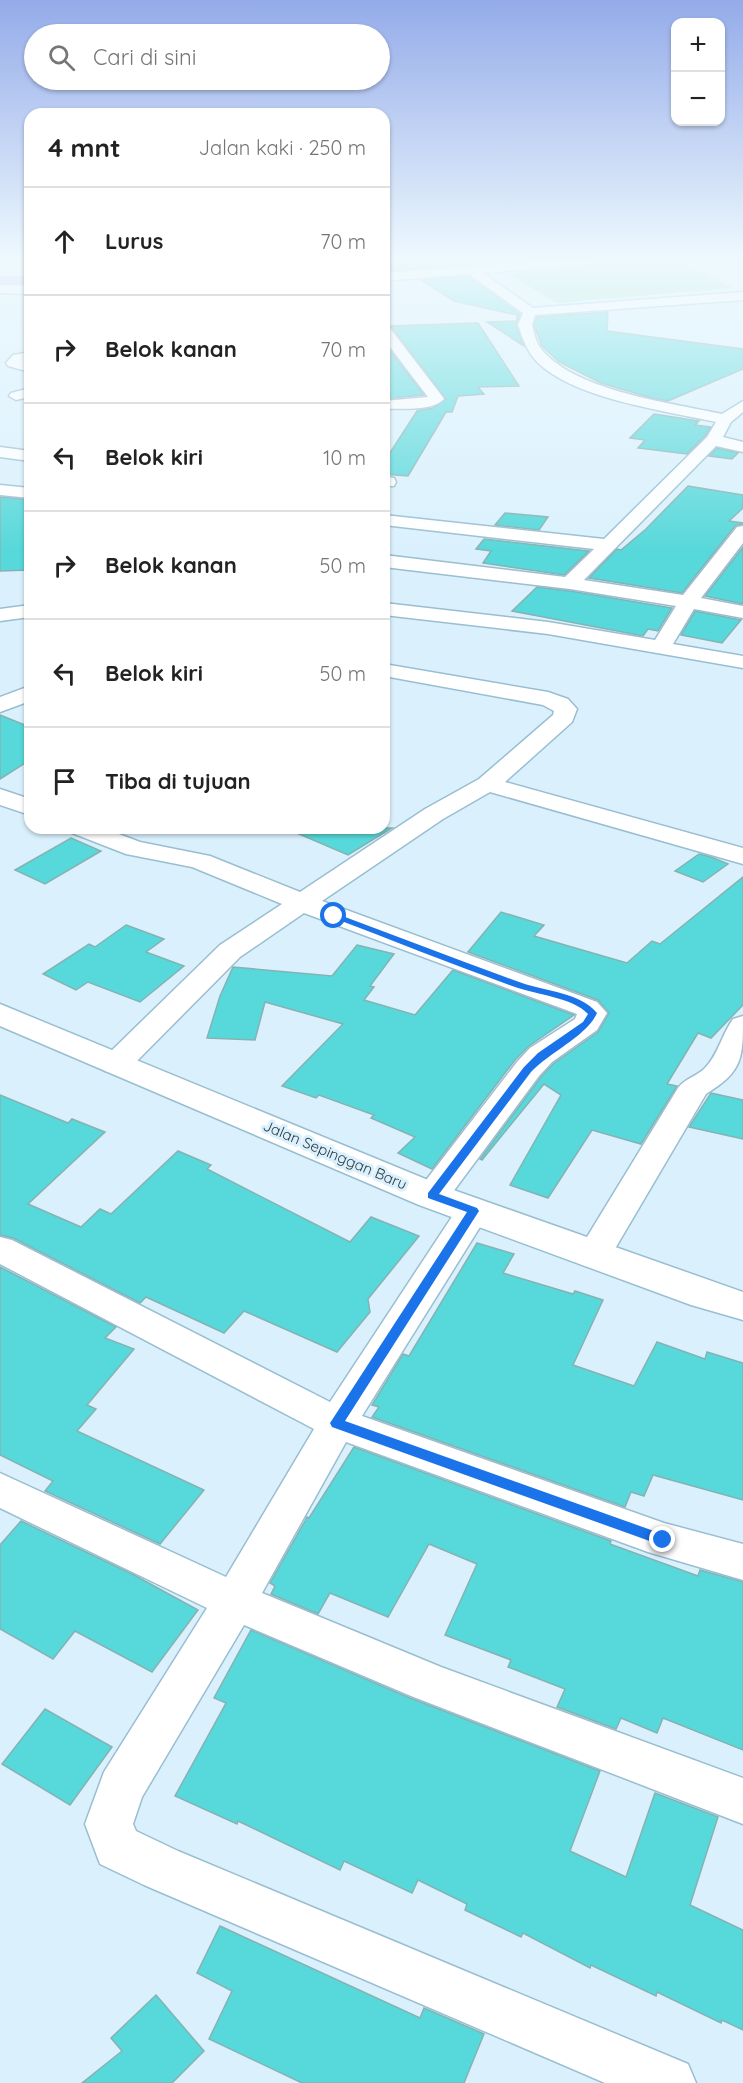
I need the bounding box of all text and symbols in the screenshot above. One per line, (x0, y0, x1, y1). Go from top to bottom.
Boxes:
map controls (671, 18, 725, 126)
button: + (671, 18, 725, 72)
search box (24, 24, 390, 90)
icon: search (45, 41, 78, 74)
text: Cari di sini (93, 43, 196, 71)
button: − (671, 72, 725, 126)
text: 4 mnt (48, 131, 121, 164)
text: Jalan kaki · 250 m (199, 135, 366, 160)
icon: ahead (48, 225, 81, 258)
text: Lurus (105, 227, 163, 255)
text: 70 m (320, 229, 366, 254)
icon: right (48, 333, 81, 366)
text: Belok kanan (105, 335, 237, 363)
text: 70 m (320, 337, 366, 362)
icon: left (48, 441, 81, 474)
text: Belok kiri (105, 443, 203, 471)
text: 10 m (323, 445, 366, 470)
icon: right (48, 549, 81, 582)
text: Belok kanan (105, 551, 237, 579)
text: 50 m (320, 553, 366, 578)
icon: left (48, 657, 81, 690)
text: Belok kiri (105, 659, 203, 687)
text: 50 m (320, 661, 366, 686)
icon: arrive (48, 765, 81, 798)
text: Tiba di tujuan (105, 767, 251, 795)
route start (320, 902, 346, 928)
street label: Jalan Sepinggan Baru (260, 1116, 410, 1193)
route end (649, 1526, 675, 1552)

